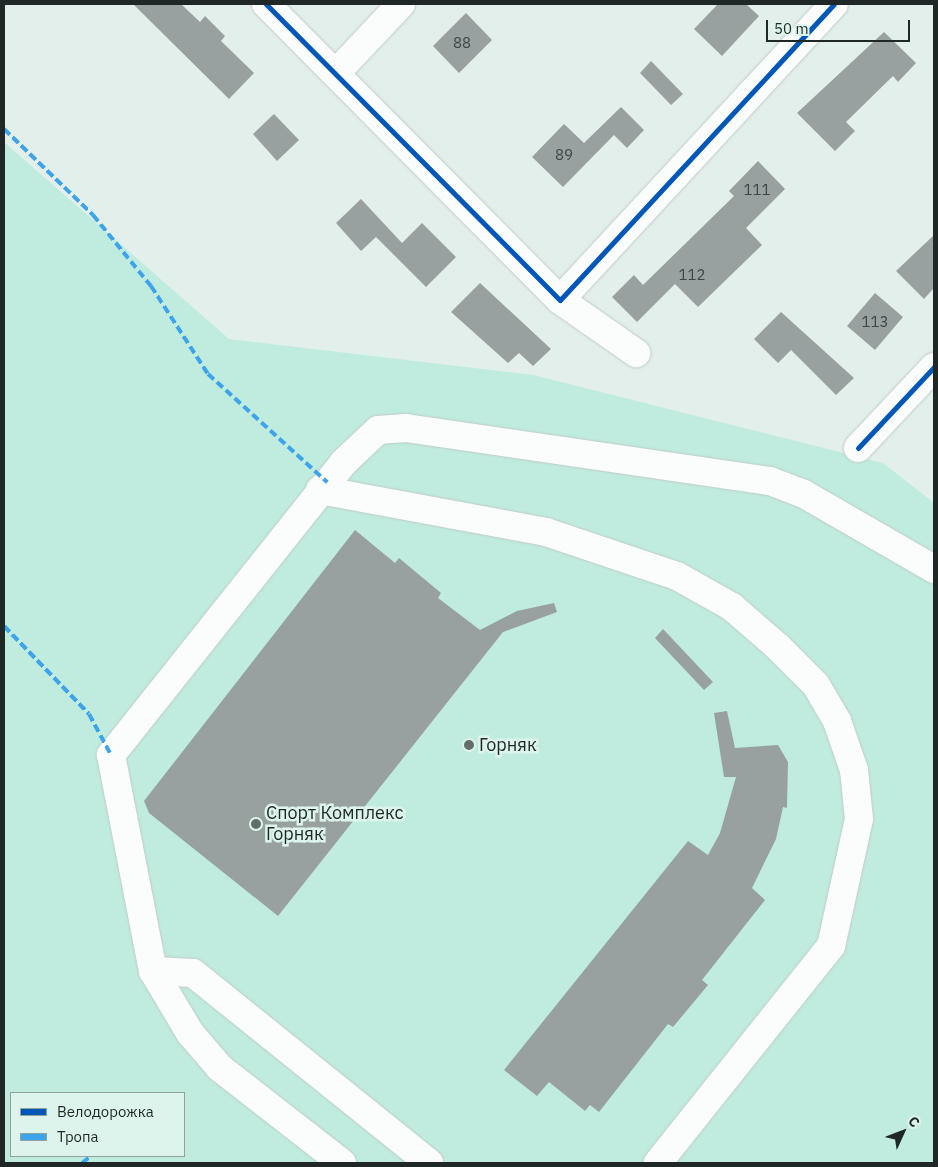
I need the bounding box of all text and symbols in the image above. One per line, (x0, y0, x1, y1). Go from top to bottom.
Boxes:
scale bar (768, 10, 912, 42)
text: 50 m (774, 19, 809, 38)
house number: 88 (453, 34, 471, 52)
house number: 89 (555, 146, 573, 164)
house number: 111 (744, 181, 770, 199)
house number: 112 (679, 266, 705, 284)
house number: 113 (862, 313, 888, 331)
place label: Горняк (479, 734, 537, 756)
marker: Горняк (463, 739, 475, 751)
place label: Спорт Комплекс Горняк (266, 803, 404, 846)
marker: Спорт Комплекс Горняк (250, 818, 262, 830)
legend (10, 1092, 185, 1157)
text: Велодорожка (57, 1102, 154, 1121)
north arrow (878, 1107, 928, 1157)
text: С (904, 1112, 924, 1131)
text: Тропа (57, 1127, 99, 1146)

